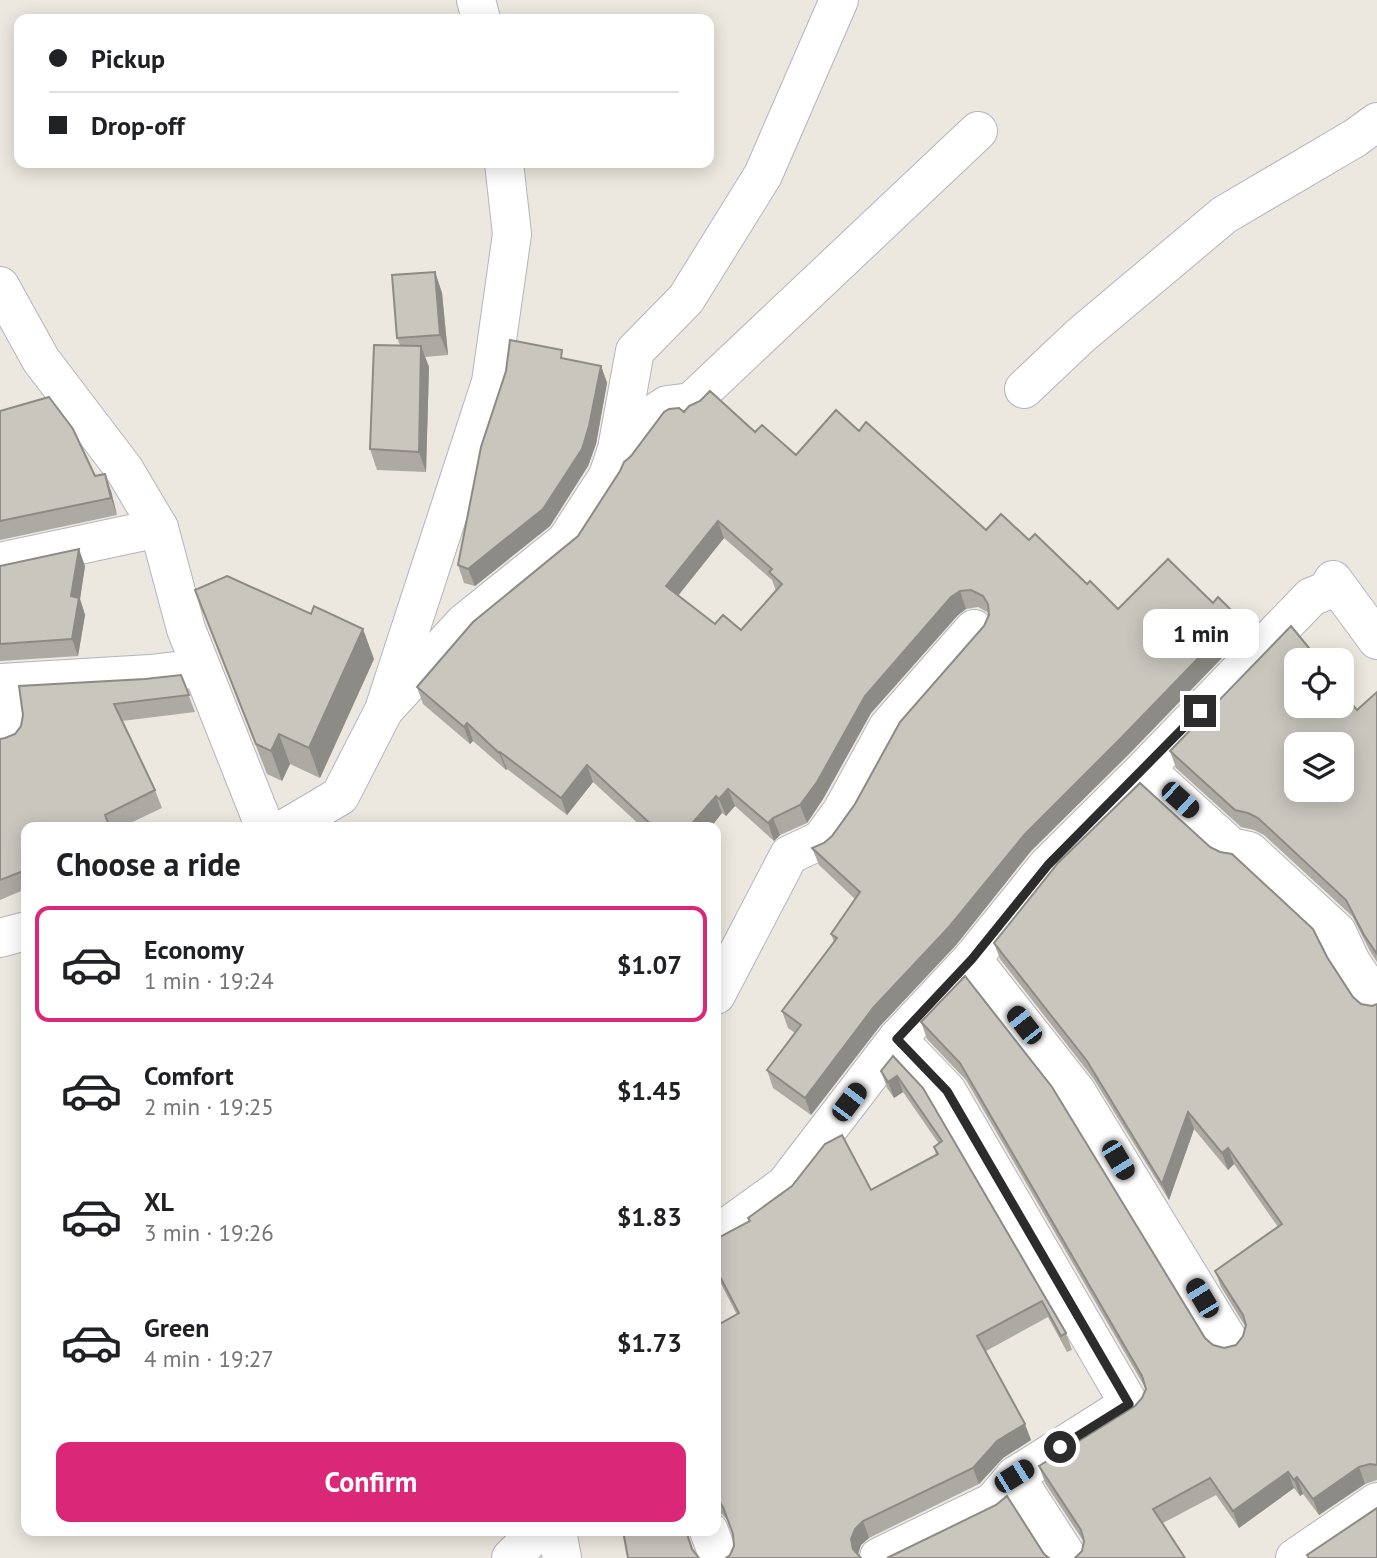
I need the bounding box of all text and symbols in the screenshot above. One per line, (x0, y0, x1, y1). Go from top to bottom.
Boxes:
text: Pickup (91, 42, 165, 75)
text: Drop-off (91, 109, 185, 142)
callout: 1 min (1142, 610, 1258, 658)
text: 1 min (1173, 619, 1229, 648)
map controls (1284, 648, 1354, 802)
button: locate (1284, 648, 1354, 718)
route end (1184, 695, 1216, 727)
button: layers (1284, 732, 1354, 802)
car (1158, 778, 1203, 822)
text: Choose a ride (56, 843, 241, 885)
icon: car (60, 933, 123, 996)
text: Economy (144, 933, 244, 966)
text: $1.07 (617, 948, 682, 981)
text: 1 min · 19:24 (144, 966, 274, 995)
car (1003, 1002, 1046, 1048)
icon: car (60, 1059, 123, 1122)
text: Comfort (144, 1059, 234, 1092)
text: $1.45 (617, 1074, 682, 1107)
car (828, 1079, 871, 1125)
text: 2 min · 19:25 (144, 1092, 274, 1121)
car (1099, 1137, 1138, 1183)
icon: car (60, 1185, 123, 1248)
text: XL (144, 1185, 174, 1218)
text: $1.83 (617, 1200, 682, 1233)
text: 3 min · 19:26 (144, 1218, 274, 1247)
car (1183, 1275, 1222, 1321)
icon: car (60, 1311, 123, 1374)
text: Green (144, 1311, 209, 1344)
text: $1.73 (617, 1326, 682, 1359)
text: 4 min · 19:27 (144, 1344, 274, 1373)
route start (1044, 1431, 1076, 1463)
button: Confirm (56, 1442, 686, 1522)
car (991, 1456, 1038, 1496)

